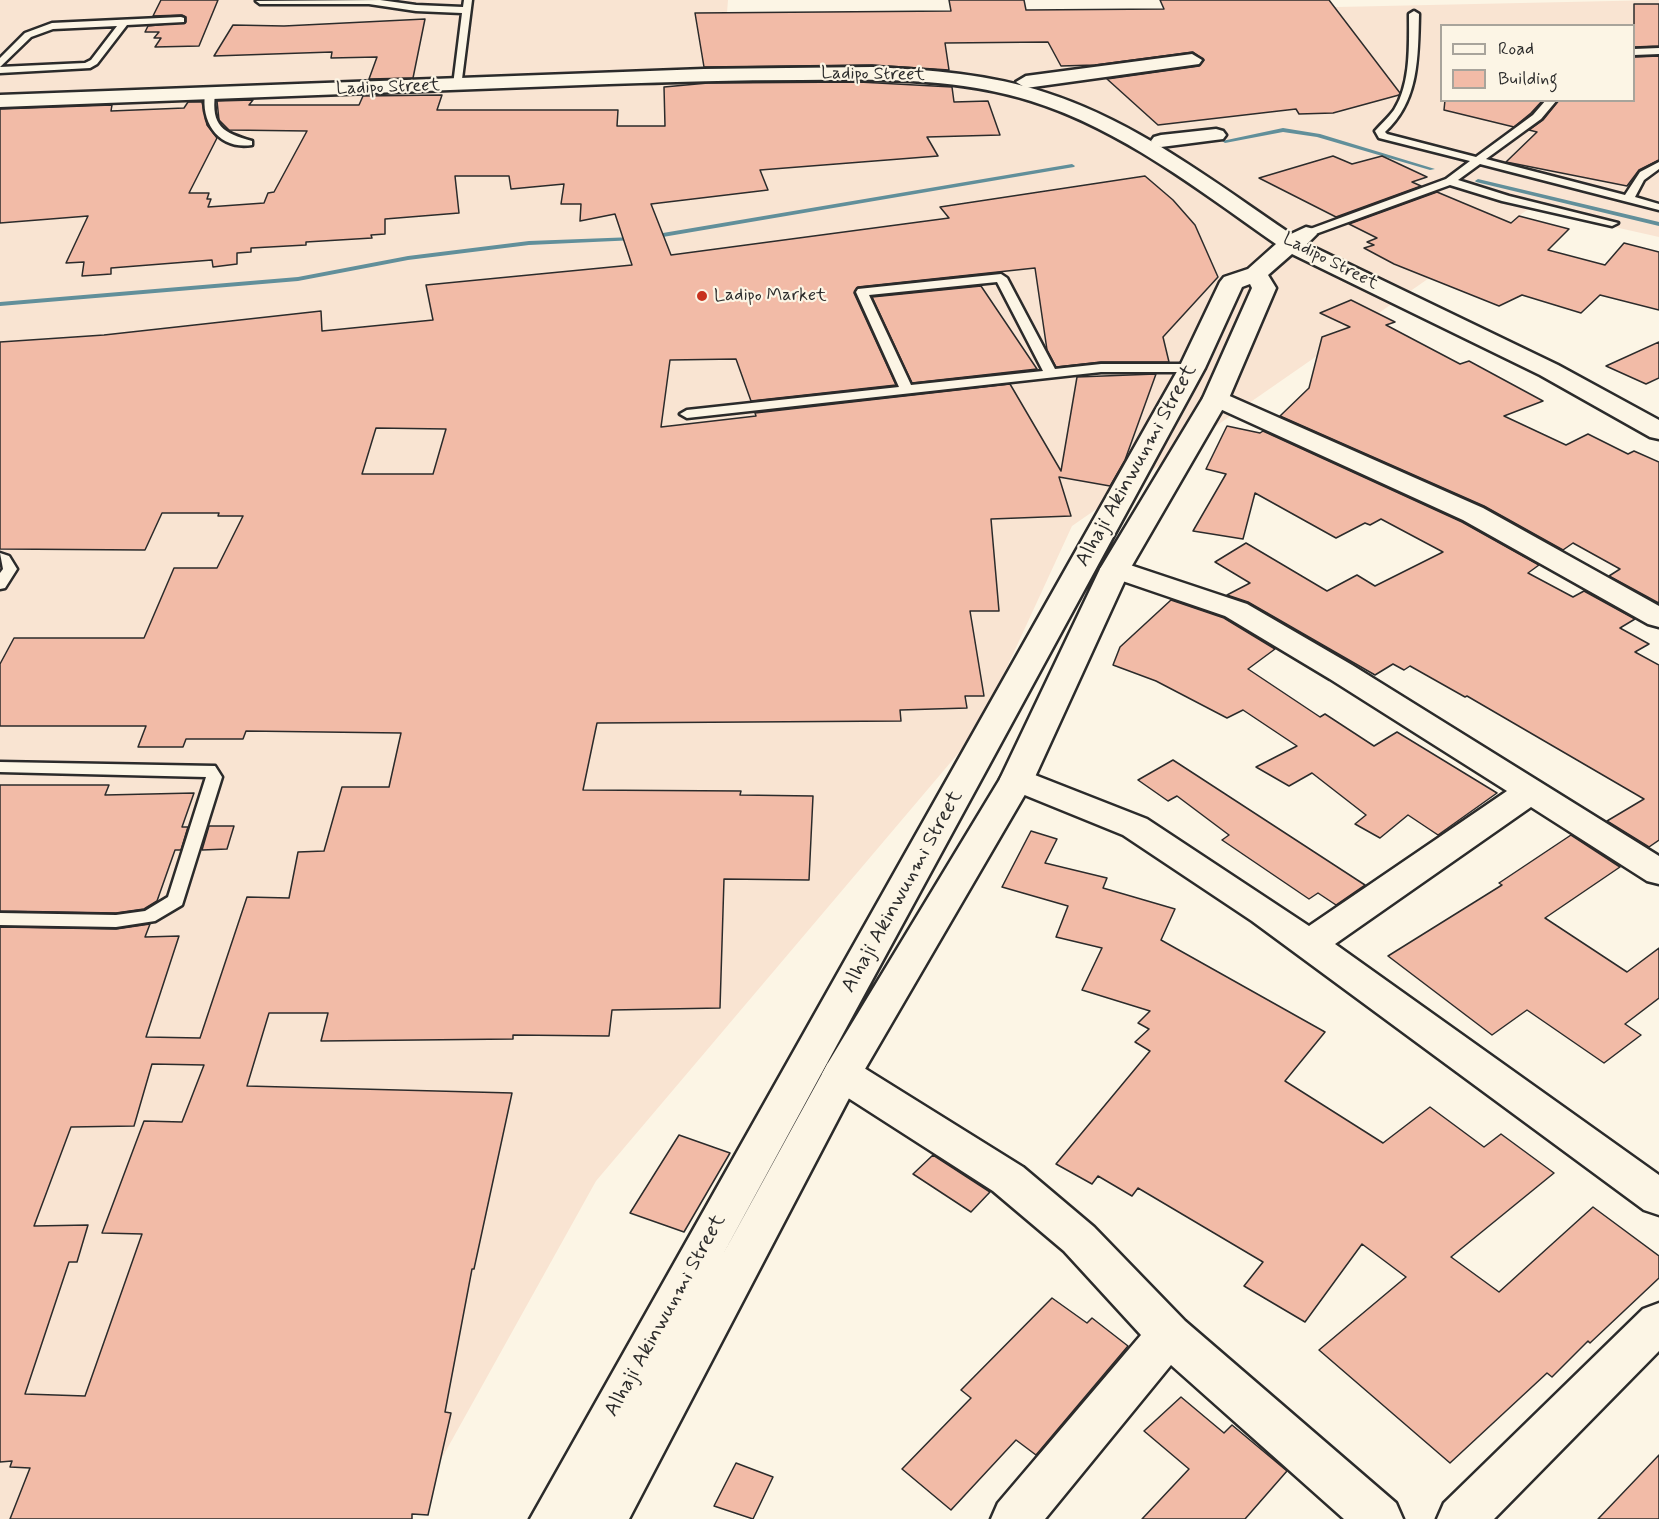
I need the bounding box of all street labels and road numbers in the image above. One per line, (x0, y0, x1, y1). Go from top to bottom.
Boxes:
street label: Ladipo Street (821, 63, 925, 87)
street label: Ladipo Street (336, 75, 440, 101)
street label: Ladipo Street (1279, 229, 1381, 295)
street label: Alhaji Akinwunmi Street (1071, 360, 1203, 572)
street label: Alhaji Akinwunmi Street (837, 786, 969, 998)
street label: Alhaji Akinwunmi Street (600, 1210, 732, 1422)

